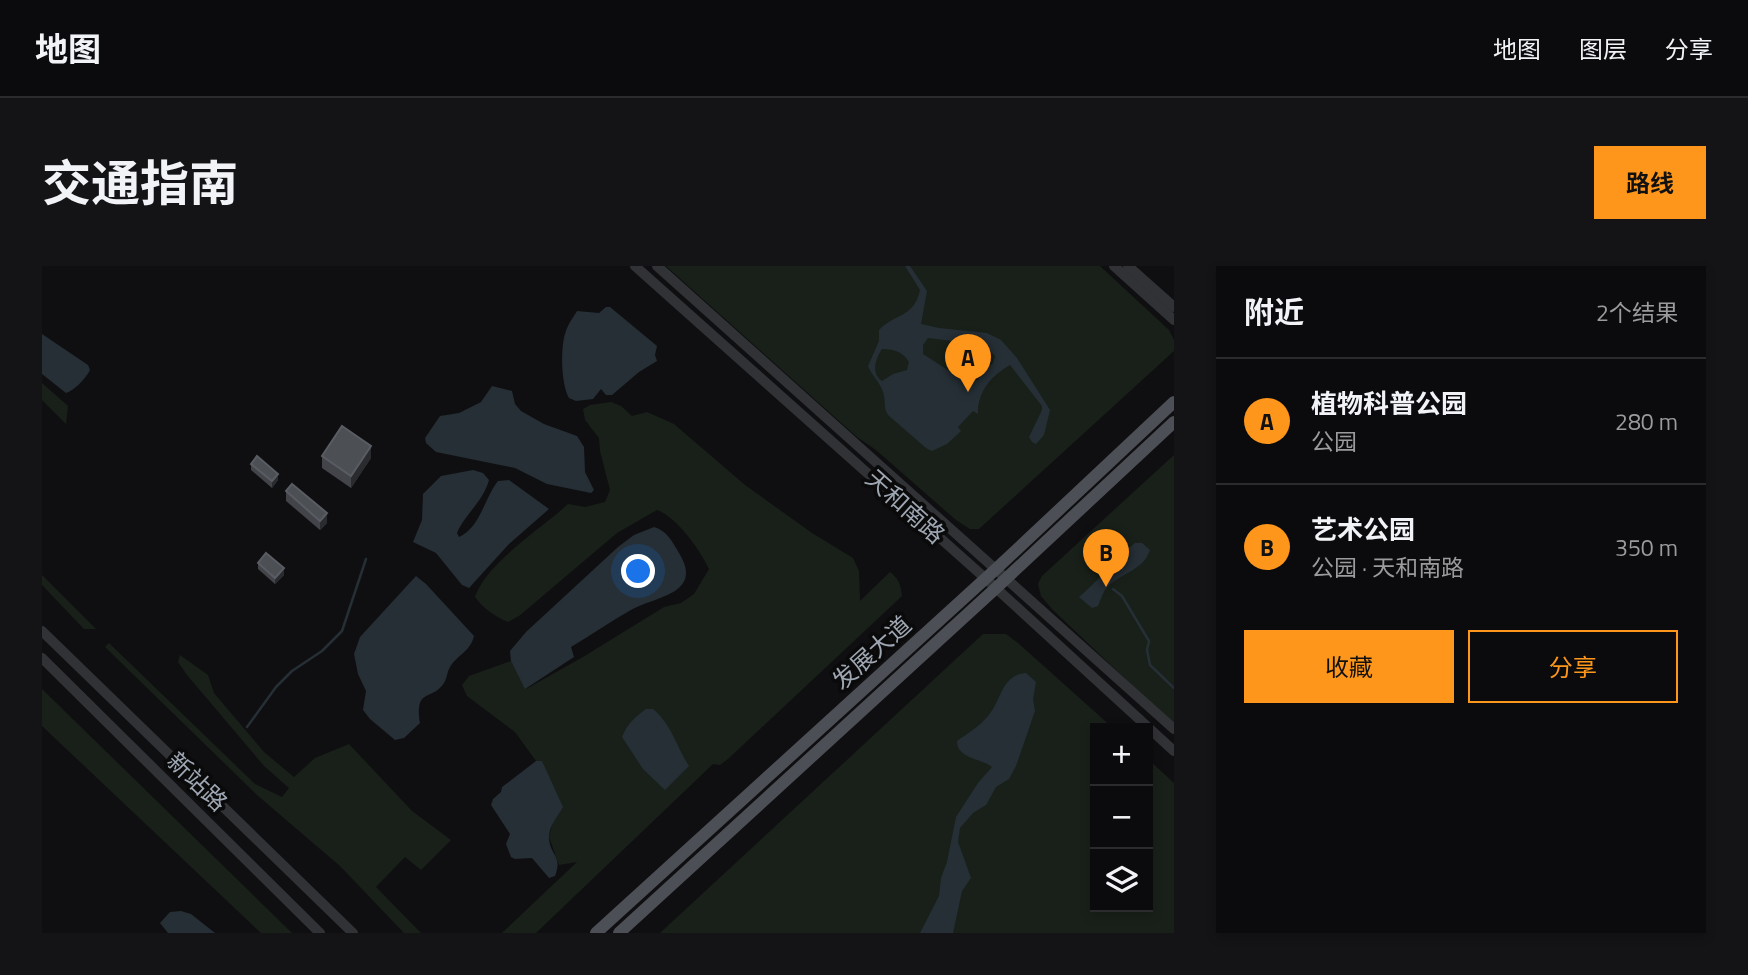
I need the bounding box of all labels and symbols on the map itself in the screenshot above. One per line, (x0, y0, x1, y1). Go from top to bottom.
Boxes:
pin: A (945, 334, 991, 392)
street label: 天和南路 (858, 461, 953, 552)
pin: B (1083, 529, 1129, 587)
your location (621, 554, 655, 588)
street label: 发展大道 (824, 607, 919, 698)
street label: 新站路 (159, 743, 236, 819)

